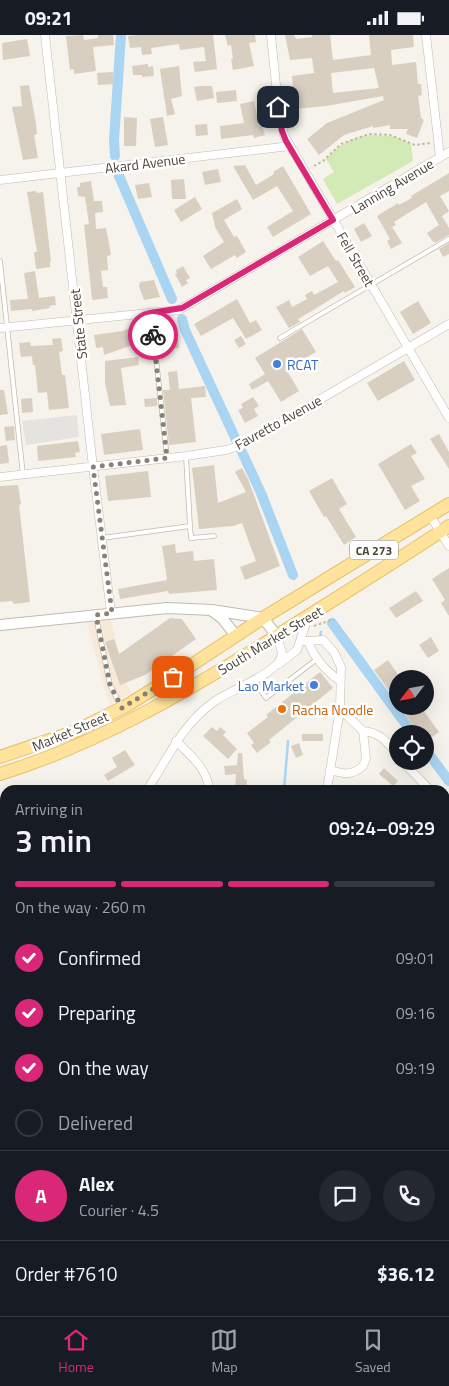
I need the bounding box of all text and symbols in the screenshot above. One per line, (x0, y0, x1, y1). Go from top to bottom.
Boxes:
text: 09:21 (25, 3, 72, 32)
pin (257, 86, 299, 128)
icon: home (264, 93, 292, 121)
street label: Akard Avenue (104, 148, 186, 178)
street label: Lanning Avenue (347, 153, 437, 219)
street label: Fell Street (332, 228, 380, 290)
street label: State Street (64, 288, 92, 360)
courier (128, 310, 178, 360)
icon: bike (139, 321, 167, 349)
place label: RCAT (287, 354, 319, 375)
marker: RCAT (271, 358, 283, 370)
street label: Favretto Avenue (231, 389, 325, 455)
road number: CA 273 (350, 541, 398, 559)
street label: South Market Street (214, 600, 327, 680)
pin (152, 656, 194, 698)
icon: bag (159, 663, 187, 691)
north arrow (389, 670, 434, 715)
map controls (389, 670, 434, 770)
place label: Lao Market (238, 675, 304, 696)
marker: Lao Market (308, 679, 320, 691)
place label: Racha Noodle (292, 699, 373, 720)
marker: Racha Noodle (276, 703, 288, 715)
street label: Market Street (28, 705, 112, 757)
button: locate (389, 725, 434, 770)
text: Arriving in (15, 797, 83, 821)
text: 09:24–09:29 (329, 813, 435, 842)
text: 3 min (15, 816, 92, 864)
text: On the way · 260 m (15, 895, 146, 919)
text: Confirmed (58, 943, 141, 972)
icon: check (15, 944, 43, 972)
text: 09:01 (396, 946, 435, 970)
text: Preparing (58, 998, 135, 1027)
icon: check (15, 999, 43, 1027)
text: 09:16 (396, 1001, 435, 1025)
text: On the way (58, 1053, 149, 1082)
icon: check (15, 1054, 43, 1082)
text: 09:19 (396, 1056, 435, 1080)
text: Delivered (58, 1108, 133, 1137)
text: Alex (79, 1169, 114, 1198)
button: chat (319, 1170, 371, 1222)
button: phone (383, 1170, 435, 1222)
text: A (35, 1181, 47, 1210)
text: Courier · 4.5 (79, 1198, 159, 1222)
text: Order #7610 (15, 1259, 117, 1288)
text: $36.12 (377, 1259, 435, 1288)
tab: Home (58, 1326, 94, 1377)
tab: Map (210, 1326, 238, 1377)
tab: Saved (355, 1326, 391, 1377)

